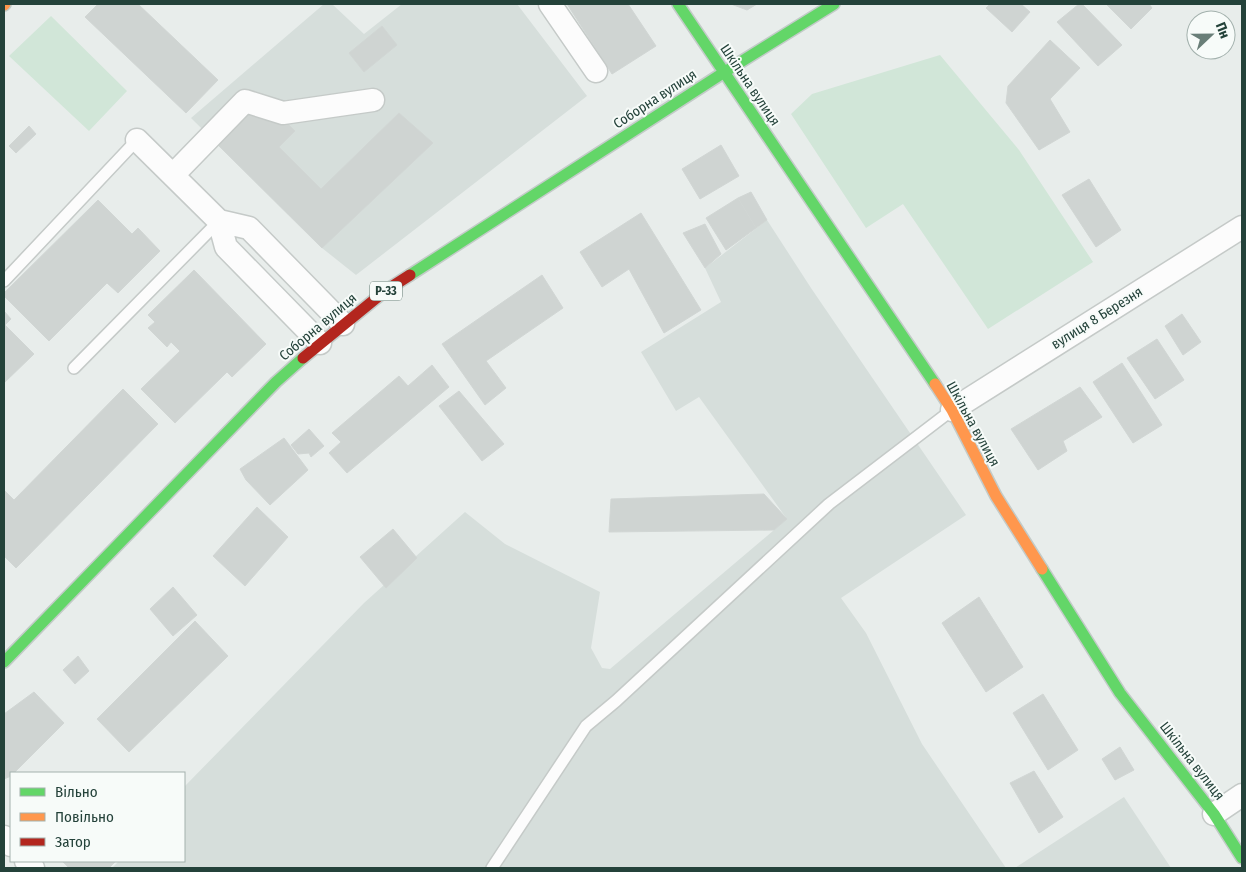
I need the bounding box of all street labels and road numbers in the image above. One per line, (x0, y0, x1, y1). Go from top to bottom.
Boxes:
street label: Шкільна вулиця (716, 41, 784, 129)
street label: Соборна вулиця (610, 66, 700, 132)
road number: Р-33 (370, 282, 402, 300)
street label: вулиця 8 Березня (1048, 283, 1146, 353)
street label: Соборна вулиця (276, 290, 360, 364)
street label: Шкільна вулиця (943, 378, 1003, 470)
street label: Шкільна вулиця (1156, 718, 1228, 804)

